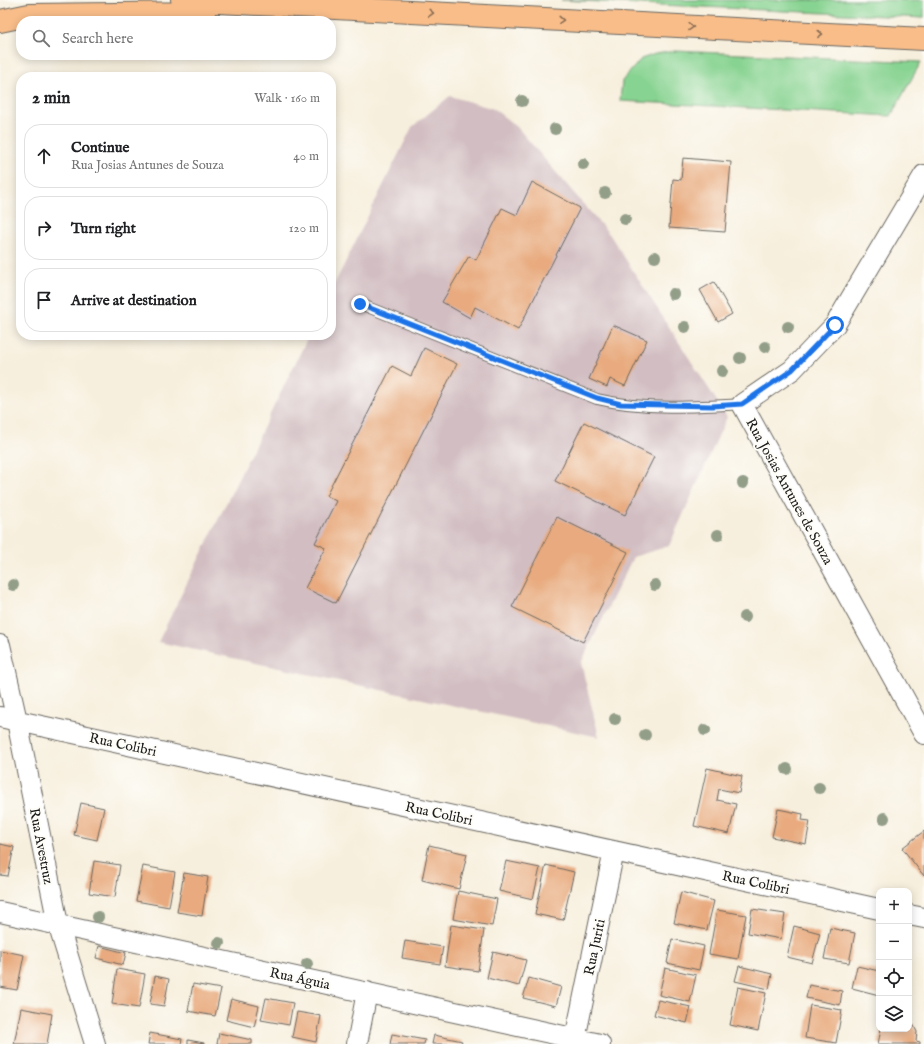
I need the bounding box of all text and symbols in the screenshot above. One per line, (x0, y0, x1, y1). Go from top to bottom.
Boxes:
one-way arrow (428, 8, 434, 17)
one-way arrow (558, 15, 564, 24)
search box (16, 16, 336, 60)
one-way arrow (687, 22, 694, 31)
icon: search (30, 27, 52, 49)
text: Search here (62, 29, 133, 48)
one-way arrow (817, 29, 823, 38)
text: 2 min (32, 88, 70, 109)
text: Walk · 160 m (254, 90, 320, 107)
text: Continue (71, 138, 129, 157)
icon: ahead (33, 145, 55, 167)
text: 40 m (293, 148, 319, 165)
text: Rua Josias Antunes de Souza (71, 157, 224, 174)
icon: right (33, 217, 55, 239)
text: Turn right (71, 219, 136, 238)
text: 120 m (289, 220, 319, 237)
icon: arrive (33, 289, 55, 311)
text: Arrive at destination (71, 291, 197, 310)
route end (351, 295, 369, 313)
route start (826, 316, 844, 334)
street label: Rua Josias Antunes de Souza (741, 415, 837, 569)
street label: Rua Colibri (88, 729, 158, 761)
street label: Rua Colibri (404, 798, 474, 830)
street label: Rua Avestruz (25, 807, 57, 886)
street label: Rua Colibri (721, 867, 791, 899)
map controls (876, 888, 912, 1032)
button: + (876, 888, 912, 924)
street label: Rua Juriti (580, 917, 610, 977)
button: − (876, 924, 912, 960)
button: locate (876, 960, 912, 996)
street label: Rua Águia (268, 963, 333, 994)
button: layers (876, 996, 912, 1032)

